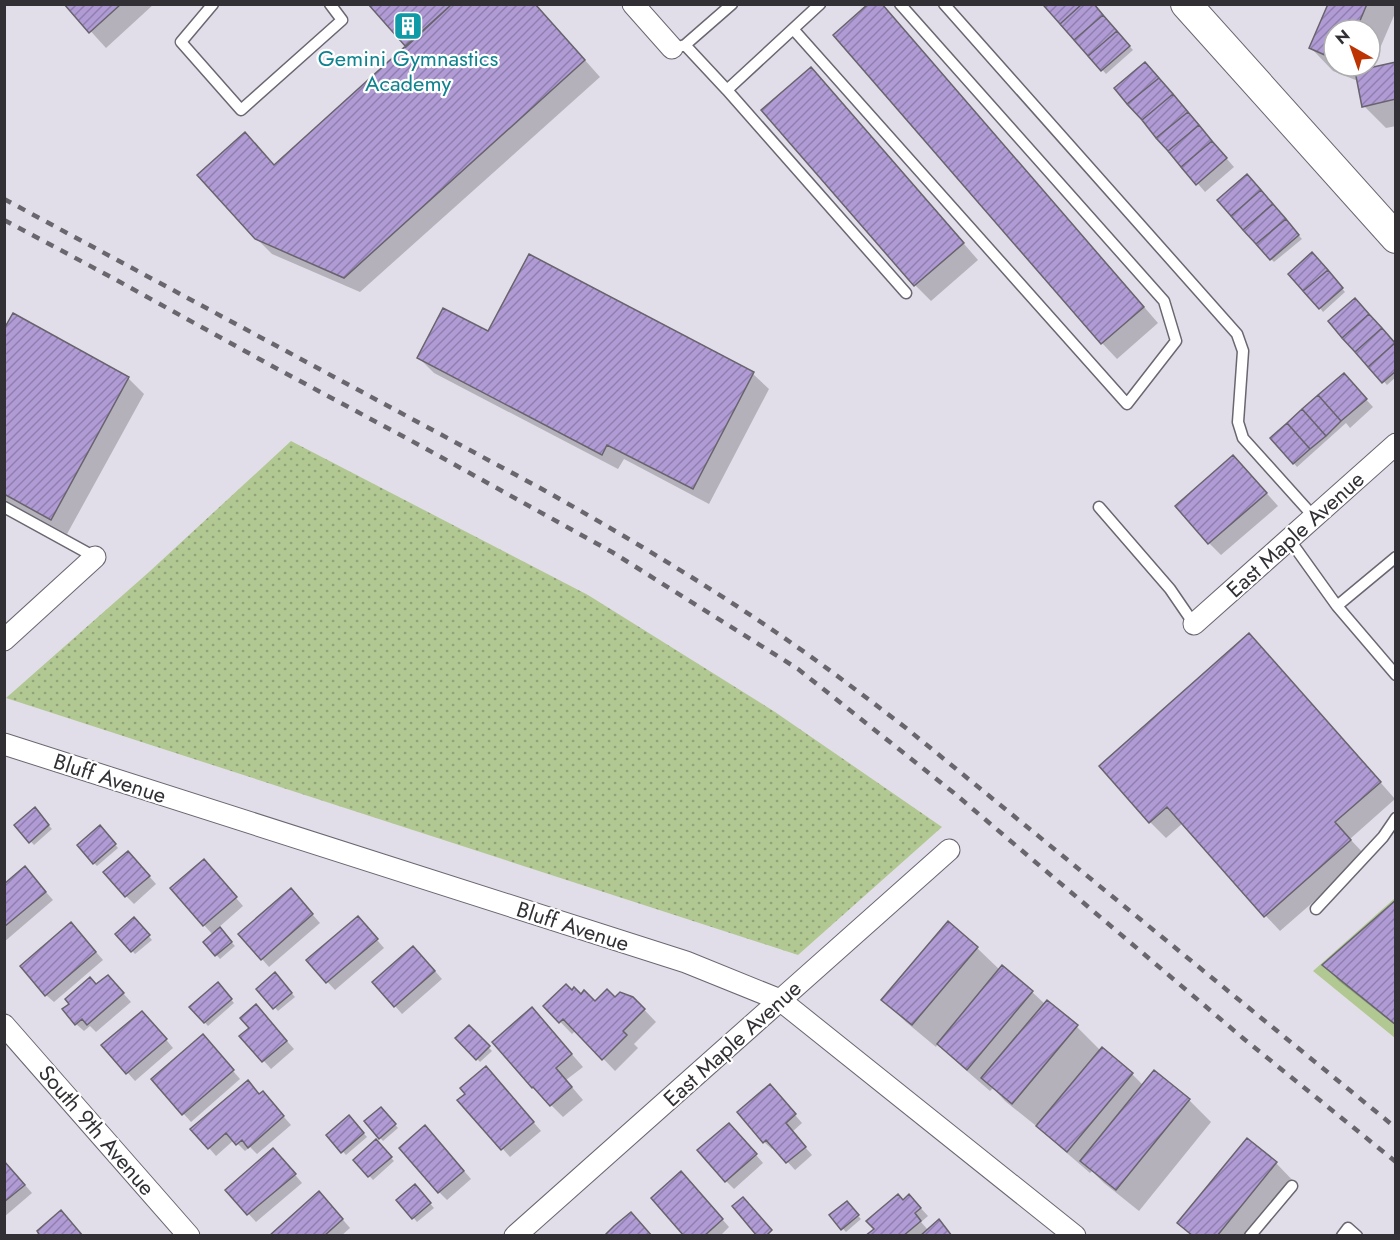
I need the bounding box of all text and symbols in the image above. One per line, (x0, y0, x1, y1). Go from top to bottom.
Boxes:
building icon: Gemini Gymnastics Academy (392, 10, 424, 42)
north arrow (1322, 18, 1382, 78)
text: N (1330, 24, 1355, 50)
place label: Gemini Gymnastics Academy (318, 42, 498, 99)
street label: East Maple Avenue (1219, 463, 1371, 605)
street label: Bluff Avenue (50, 745, 170, 811)
street label: Bluff Avenue (513, 893, 633, 959)
street label: East Maple Avenue (656, 972, 808, 1114)
street label: South 9th Avenue (31, 1058, 163, 1202)

